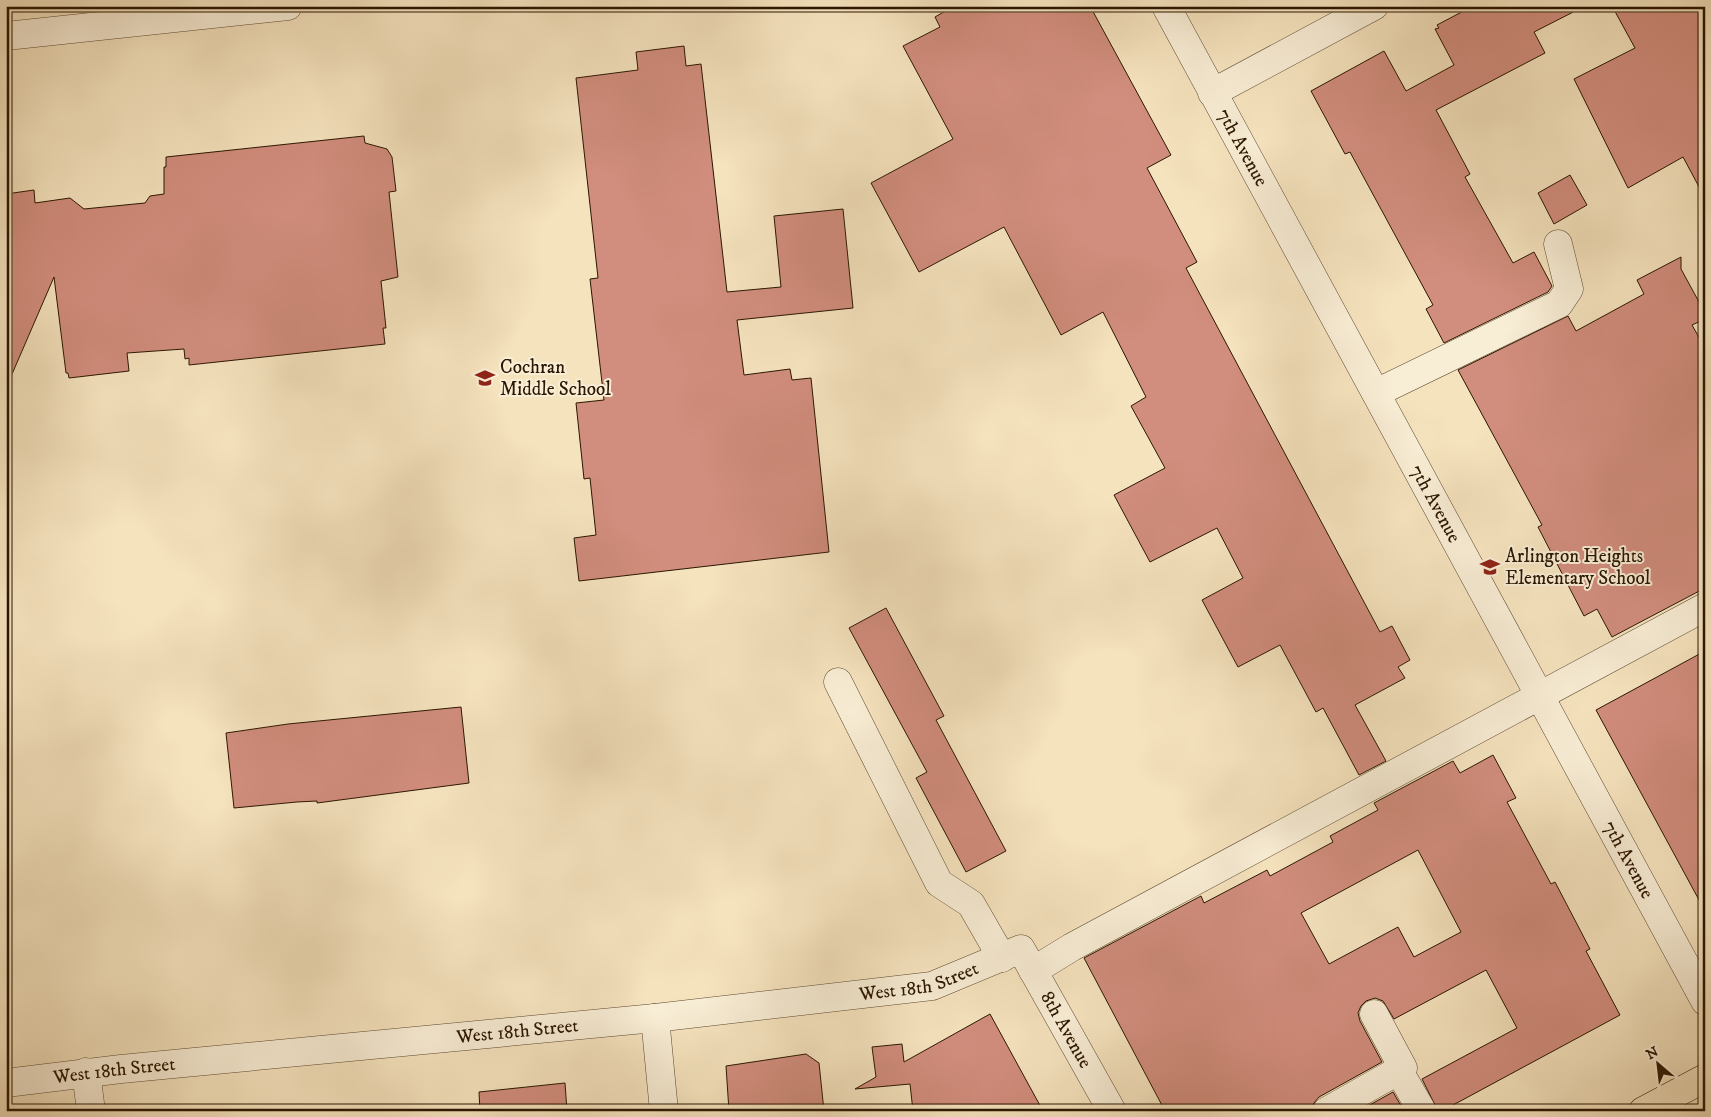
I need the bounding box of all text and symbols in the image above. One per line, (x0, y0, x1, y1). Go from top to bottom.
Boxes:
street label: 7th Avenue (1212, 105, 1273, 191)
place label: Cochran Middle School (500, 356, 611, 401)
school or university icon: Cochran Middle School (474, 367, 496, 389)
street label: 7th Avenue (1405, 461, 1466, 547)
place label: Arlington Heights Elementary School (1505, 545, 1651, 590)
school or university icon: Arlington Heights Elementary School (1479, 556, 1501, 578)
street label: 7th Avenue (1598, 817, 1659, 903)
street label: West 18th Street (857, 957, 982, 1006)
street label: 8th Avenue (1036, 987, 1097, 1072)
street label: West 18th Street (454, 1014, 579, 1049)
north arrow (1634, 1040, 1684, 1090)
text: N (1643, 1043, 1662, 1064)
street label: West 18th Street (51, 1052, 176, 1089)

